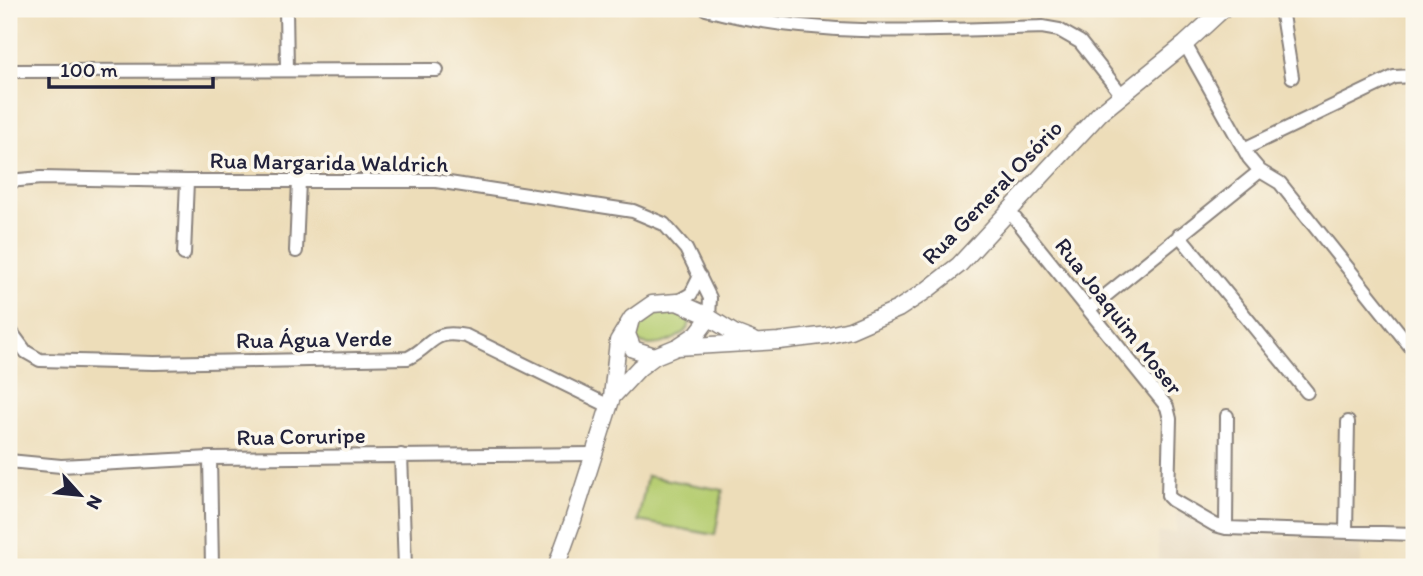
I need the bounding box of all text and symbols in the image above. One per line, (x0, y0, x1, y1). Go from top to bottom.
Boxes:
scale bar (49, 46, 214, 90)
text: 100 m (60, 57, 118, 82)
street label: Rua General Osório (916, 114, 1068, 270)
street label: Rua Margarida Waldrich (209, 146, 449, 178)
street label: Rua Joaquim Moser (1049, 232, 1189, 400)
street label: Rua Água Verde (236, 324, 392, 354)
street label: Rua Coruripe (236, 421, 366, 451)
north arrow (46, 461, 116, 530)
text: N (82, 492, 108, 513)

